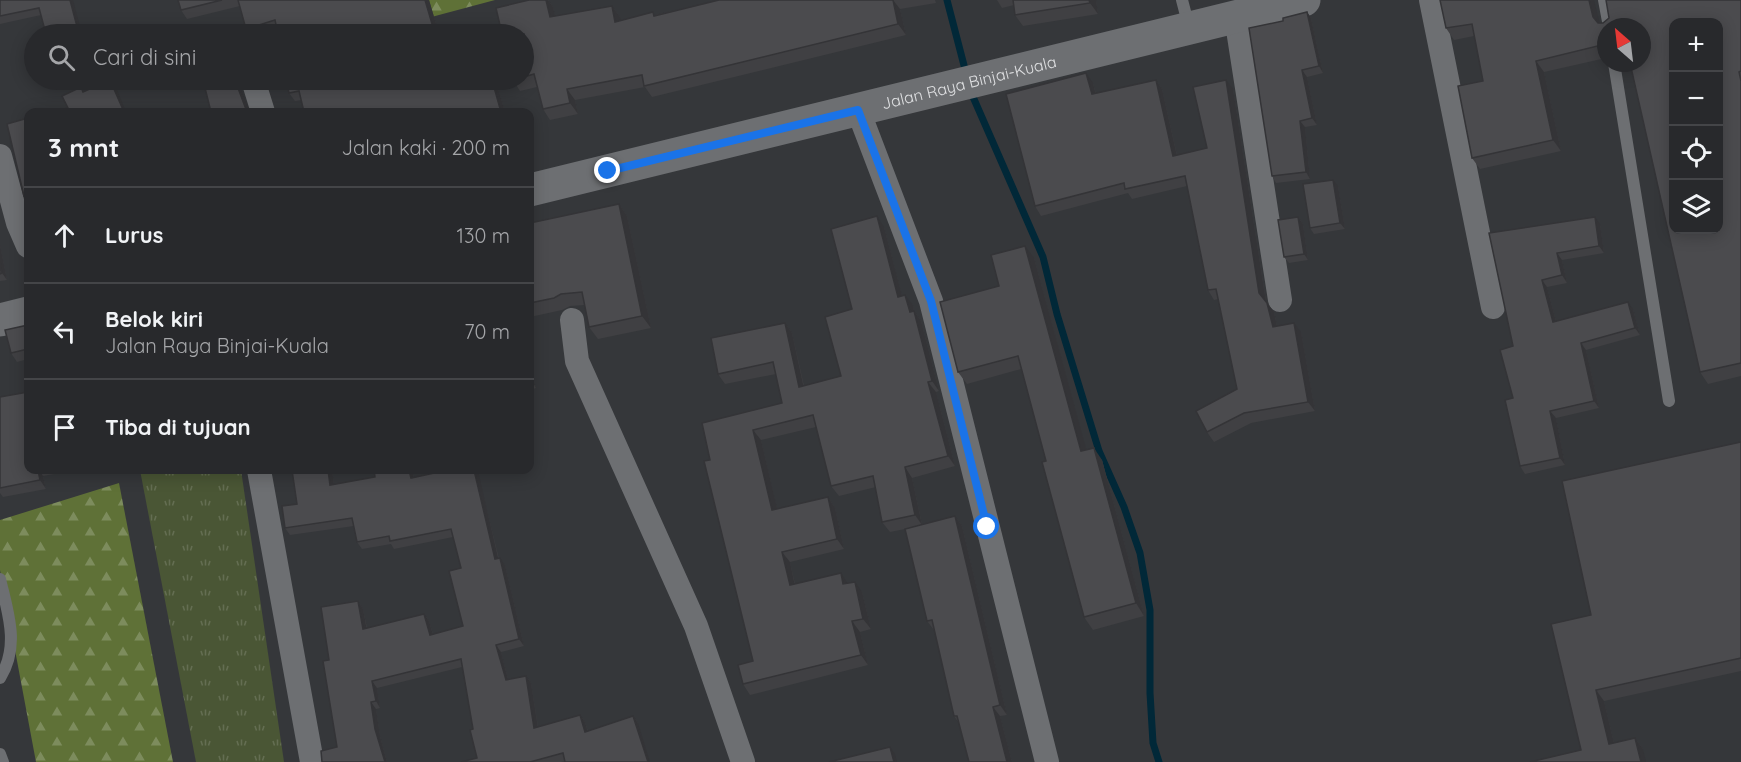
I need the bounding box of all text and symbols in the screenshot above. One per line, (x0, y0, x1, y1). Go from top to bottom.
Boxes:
north arrow (1597, 18, 1651, 72)
map controls (1669, 18, 1723, 234)
button: + (1669, 18, 1723, 72)
search box (24, 24, 534, 90)
icon: search (45, 41, 78, 74)
text: Cari di sini (93, 43, 196, 71)
street label: Jalan Raya Binjai-Kuala (880, 51, 1058, 113)
button: − (1669, 72, 1723, 126)
button: locate (1669, 126, 1723, 180)
text: 3 mnt (48, 131, 119, 164)
text: Jalan kaki · 200 m (342, 135, 510, 160)
route end (594, 157, 620, 183)
button: layers (1669, 180, 1723, 234)
icon: ahead (48, 219, 81, 252)
text: Lurus (105, 221, 163, 249)
text: 130 m (457, 223, 510, 248)
text: Belok kiri (105, 305, 203, 333)
icon: left (48, 315, 81, 348)
text: 70 m (464, 319, 510, 344)
text: Jalan Raya Binjai-Kuala (105, 333, 329, 358)
icon: arrive (48, 411, 81, 444)
text: Tiba di tujuan (105, 413, 251, 441)
route start (973, 513, 999, 539)

